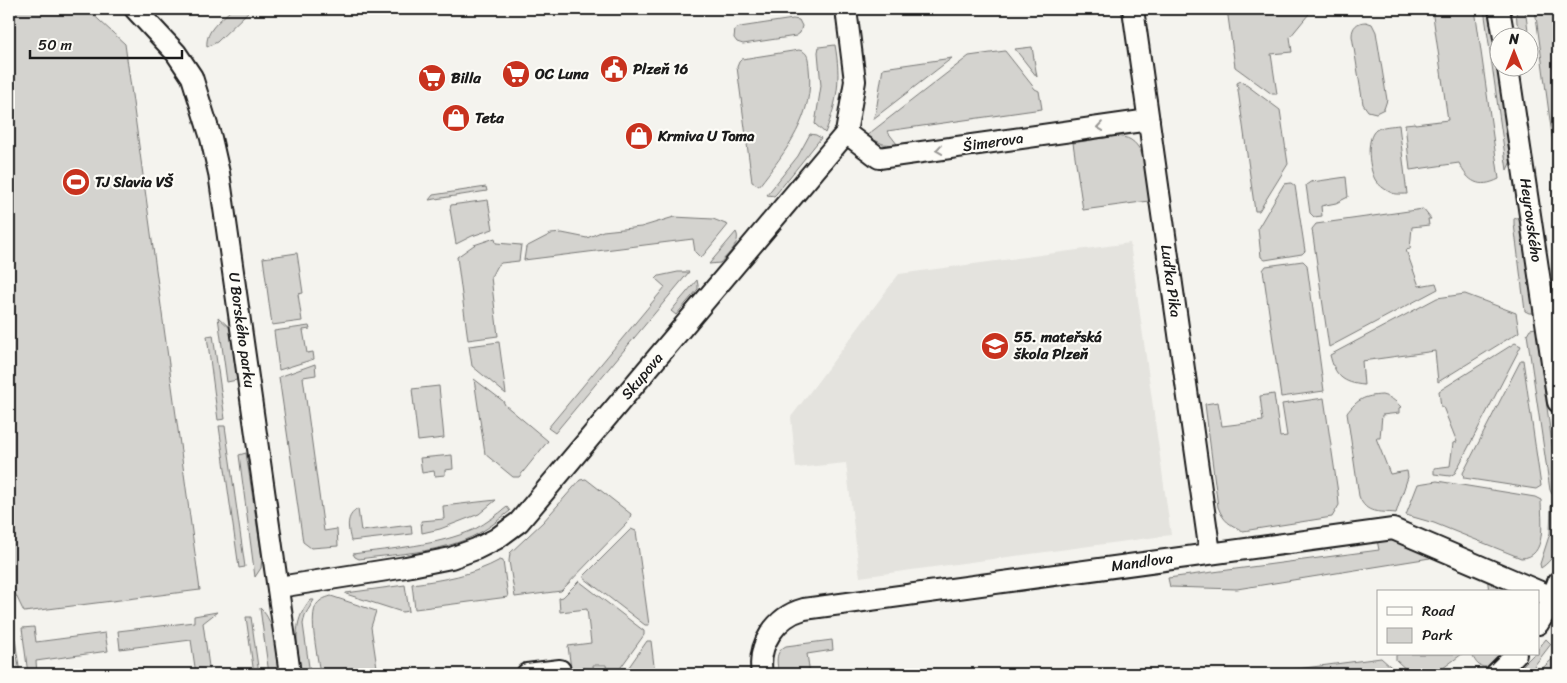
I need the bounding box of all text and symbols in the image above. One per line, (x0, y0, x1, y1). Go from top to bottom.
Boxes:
text: N (1508, 27, 1519, 52)
scale bar (30, 28, 182, 60)
north arrow (1490, 28, 1540, 78)
text: 50 m (38, 32, 73, 58)
public building icon: Plzeň 16 (599, 54, 629, 84)
place label: Plzeň 16 (633, 56, 689, 82)
supermarket icon: OC Luna (501, 59, 531, 89)
place label: OC Luna (534, 61, 589, 87)
supermarket icon: Billa (417, 63, 447, 93)
place label: Billa (451, 65, 481, 91)
shop icon: Teta (441, 103, 471, 133)
place label: Teta (475, 105, 504, 131)
shop icon: Krmiva U Toma (624, 121, 654, 151)
one-way arrow (1096, 121, 1104, 132)
place label: Krmiva U Toma (657, 123, 755, 149)
street label: Šimerova (961, 125, 1025, 159)
one-way arrow (935, 144, 944, 154)
sports icon: TJ Slavia VŠ (61, 167, 91, 197)
place label: TJ Slavia VŠ (95, 169, 174, 195)
street label: Heyrovského (1512, 176, 1550, 264)
street label: Luďka Pika (1153, 243, 1189, 320)
street label: U Borského parku (221, 270, 263, 390)
place label: 55. mateřská škola Plzeň (1013, 324, 1102, 367)
school or university icon: 55. mateřská škola Plzeň (980, 331, 1010, 361)
street label: Skupova (614, 346, 670, 406)
street label: Mandlova (1109, 545, 1175, 579)
legend (1377, 590, 1540, 656)
text: Road (1422, 598, 1455, 624)
text: Park (1422, 622, 1453, 648)

